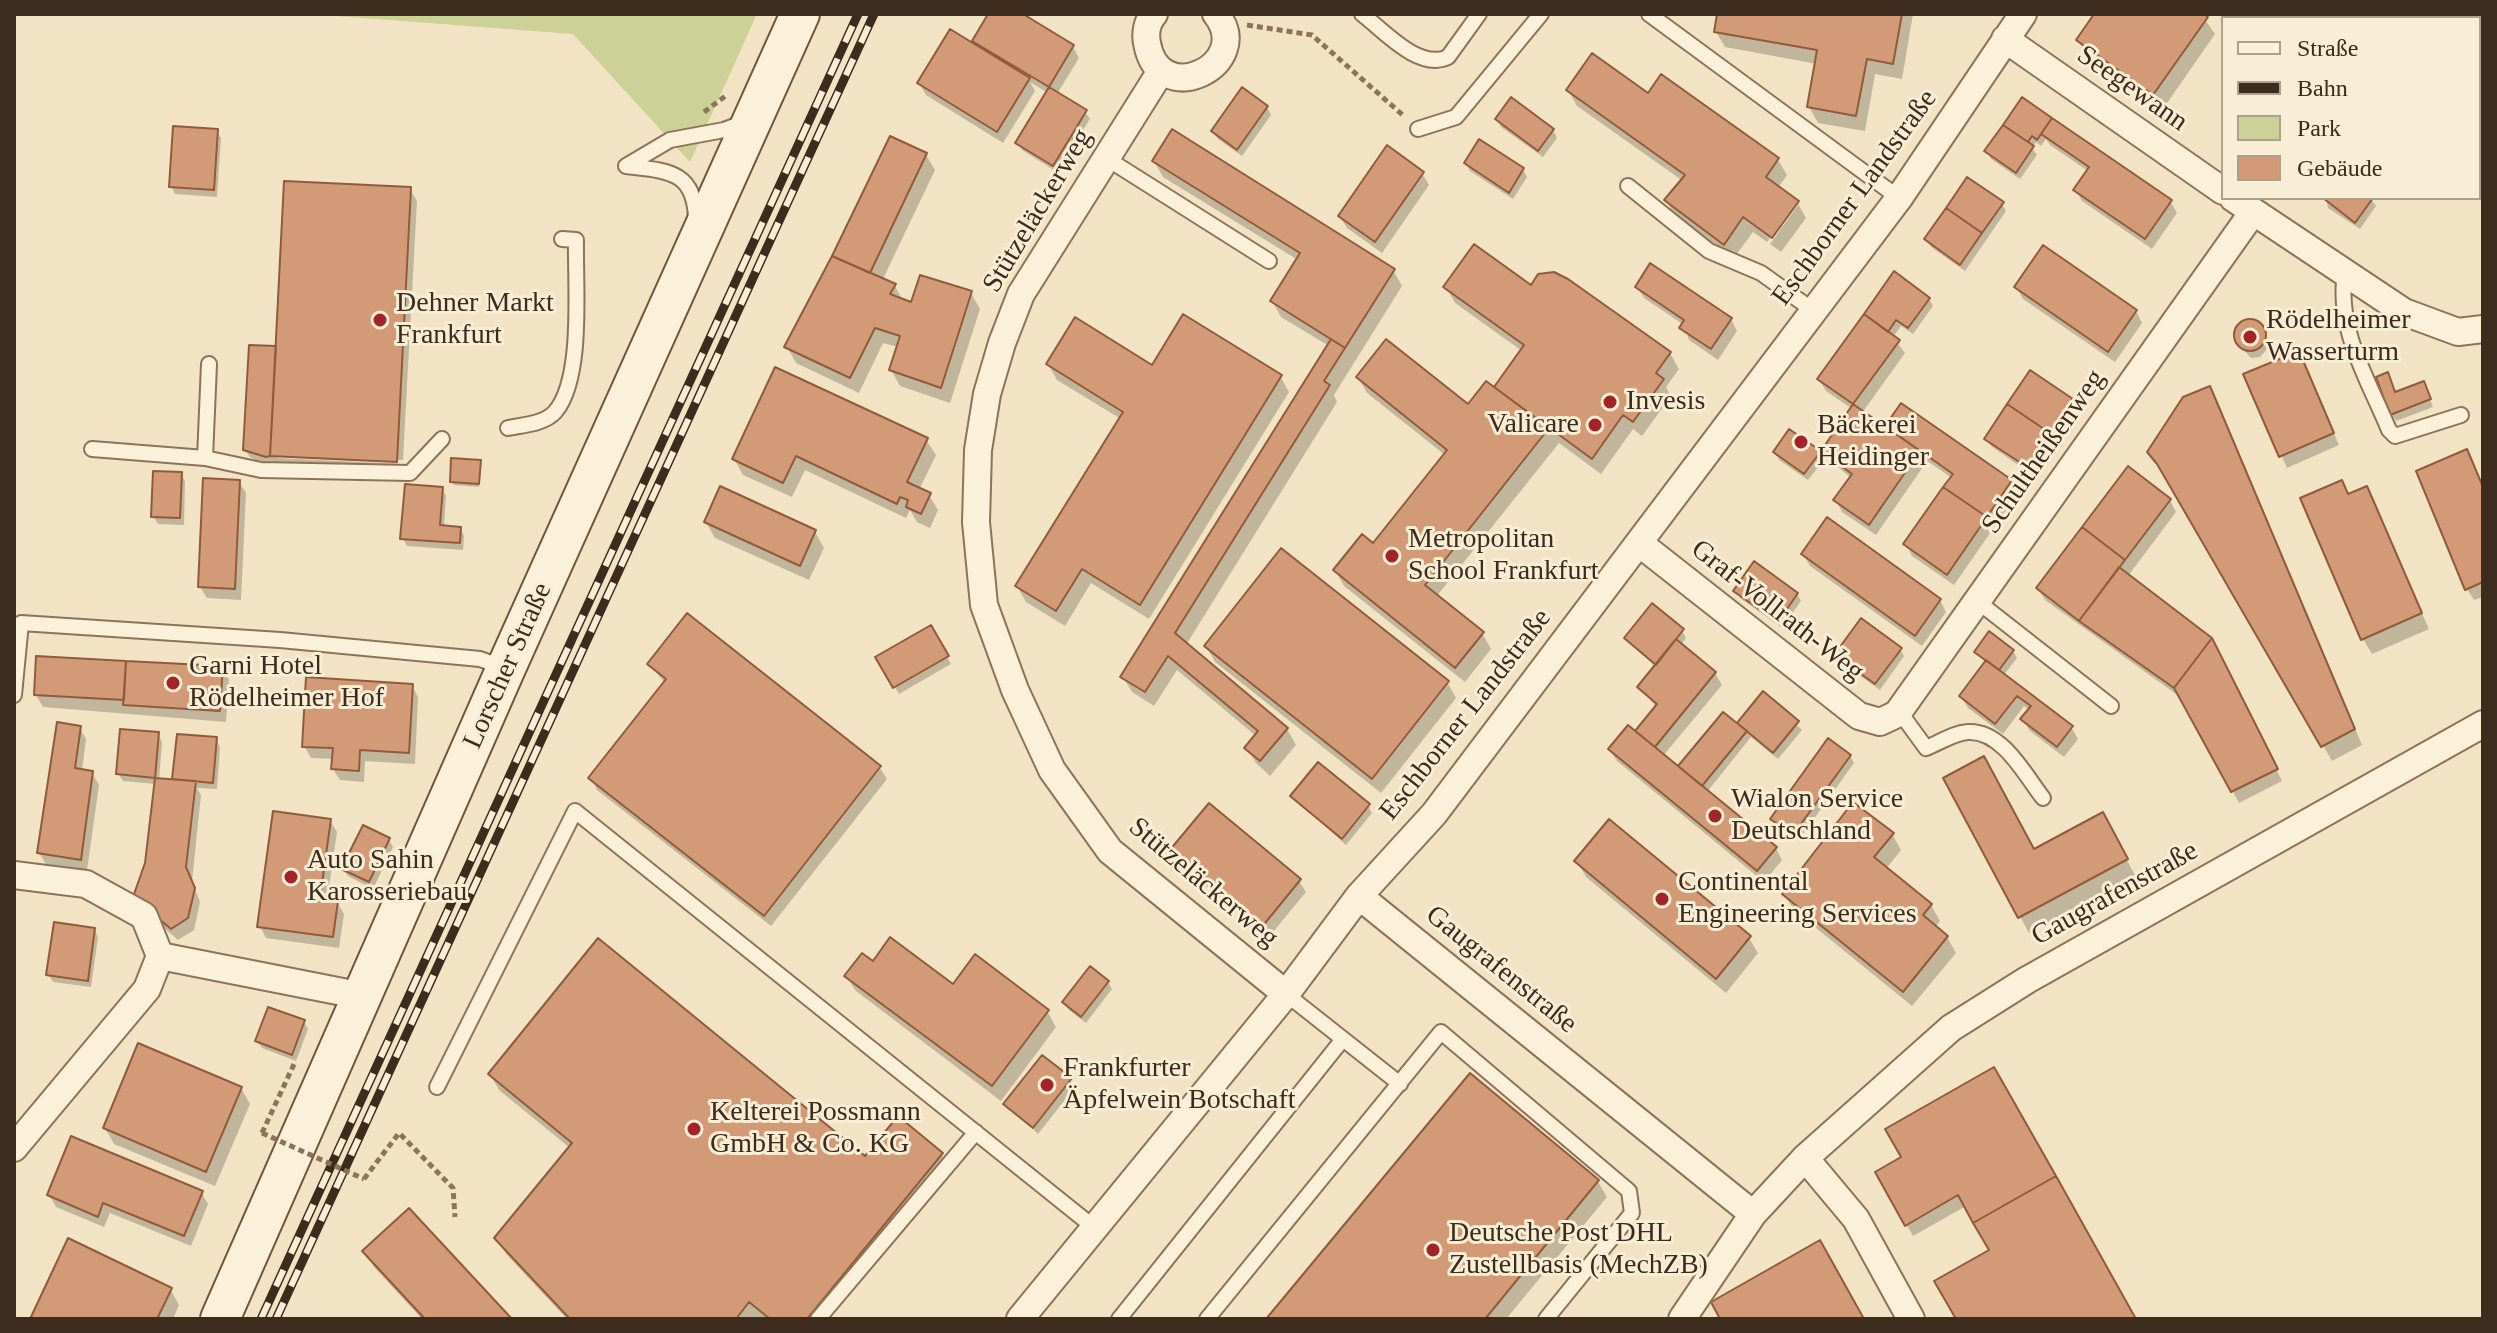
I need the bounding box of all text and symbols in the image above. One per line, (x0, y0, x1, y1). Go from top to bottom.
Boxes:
legend (2221, 16, 2481, 200)
text: Straße (2297, 35, 2358, 61)
street label: Seegewann (2070, 39, 2194, 139)
text: Bahn (2297, 75, 2348, 101)
street label: Eschborner Landstraße (1765, 83, 1945, 313)
text: Park (2297, 115, 2341, 141)
street label: Stützeläckerweg (976, 123, 1100, 299)
text: Gebäude (2297, 155, 2382, 181)
place label: Dehner Markt Frankfurt (396, 287, 554, 353)
place label: Rödelheimer Wasserturm (2266, 304, 2411, 370)
marker: Dehner Markt Frankfurt (371, 311, 389, 329)
marker: Rödelheimer Wasserturm (2241, 328, 2259, 346)
street label: Schultheißenweg (1975, 363, 2113, 541)
place label: Invesis (1626, 385, 1705, 419)
marker: Invesis (1601, 393, 1619, 411)
place label: Valicare (1487, 408, 1579, 442)
place label: Bäckerei Heidinger (1817, 409, 1929, 475)
marker: Valicare (1586, 416, 1604, 434)
marker: Bäckerei Heidinger (1792, 433, 1810, 451)
place label: Metropolitan School Frankfurt (1408, 523, 1599, 589)
street label: Graf-Vollrath-Weg (1684, 533, 1870, 689)
marker: Metropolitan School Frankfurt (1383, 547, 1401, 565)
street label: Lorscher Straße (456, 578, 560, 754)
street label: Eschborner Landstraße (1373, 603, 1559, 827)
place label: Garni Hotel Rödelheimer Hof (189, 650, 384, 716)
marker: Garni Hotel Rödelheimer Hof (164, 674, 182, 692)
place label: Wialon Service Deutschland (1731, 783, 1903, 849)
marker: Wialon Service Deutschland (1706, 807, 1724, 825)
street label: Stützeläckerweg (1121, 811, 1285, 955)
street label: Gaugrafenstraße (2026, 834, 2204, 954)
place label: Auto Sahin Karosseriebau (307, 844, 467, 910)
place label: Continental Engineering Services (1678, 866, 1917, 932)
marker: Auto Sahin Karosseriebau (282, 868, 300, 886)
marker: Continental Engineering Services (1653, 890, 1671, 908)
street label: Gaugrafenstraße (1419, 899, 1583, 1041)
place label: Frankfurter Äpfelwein Botschaft (1063, 1052, 1295, 1118)
marker: Frankfurter Äpfelwein Botschaft (1038, 1076, 1056, 1094)
place label: Kelterei Possmann GmbH & Co. KG (710, 1096, 921, 1162)
marker: Kelterei Possmann GmbH & Co. KG (685, 1120, 703, 1138)
place label: Deutsche Post DHL Zustellbasis (MechZB) (1449, 1217, 1708, 1283)
marker: Deutsche Post DHL Zustellbasis (MechZB) (1424, 1241, 1442, 1259)

